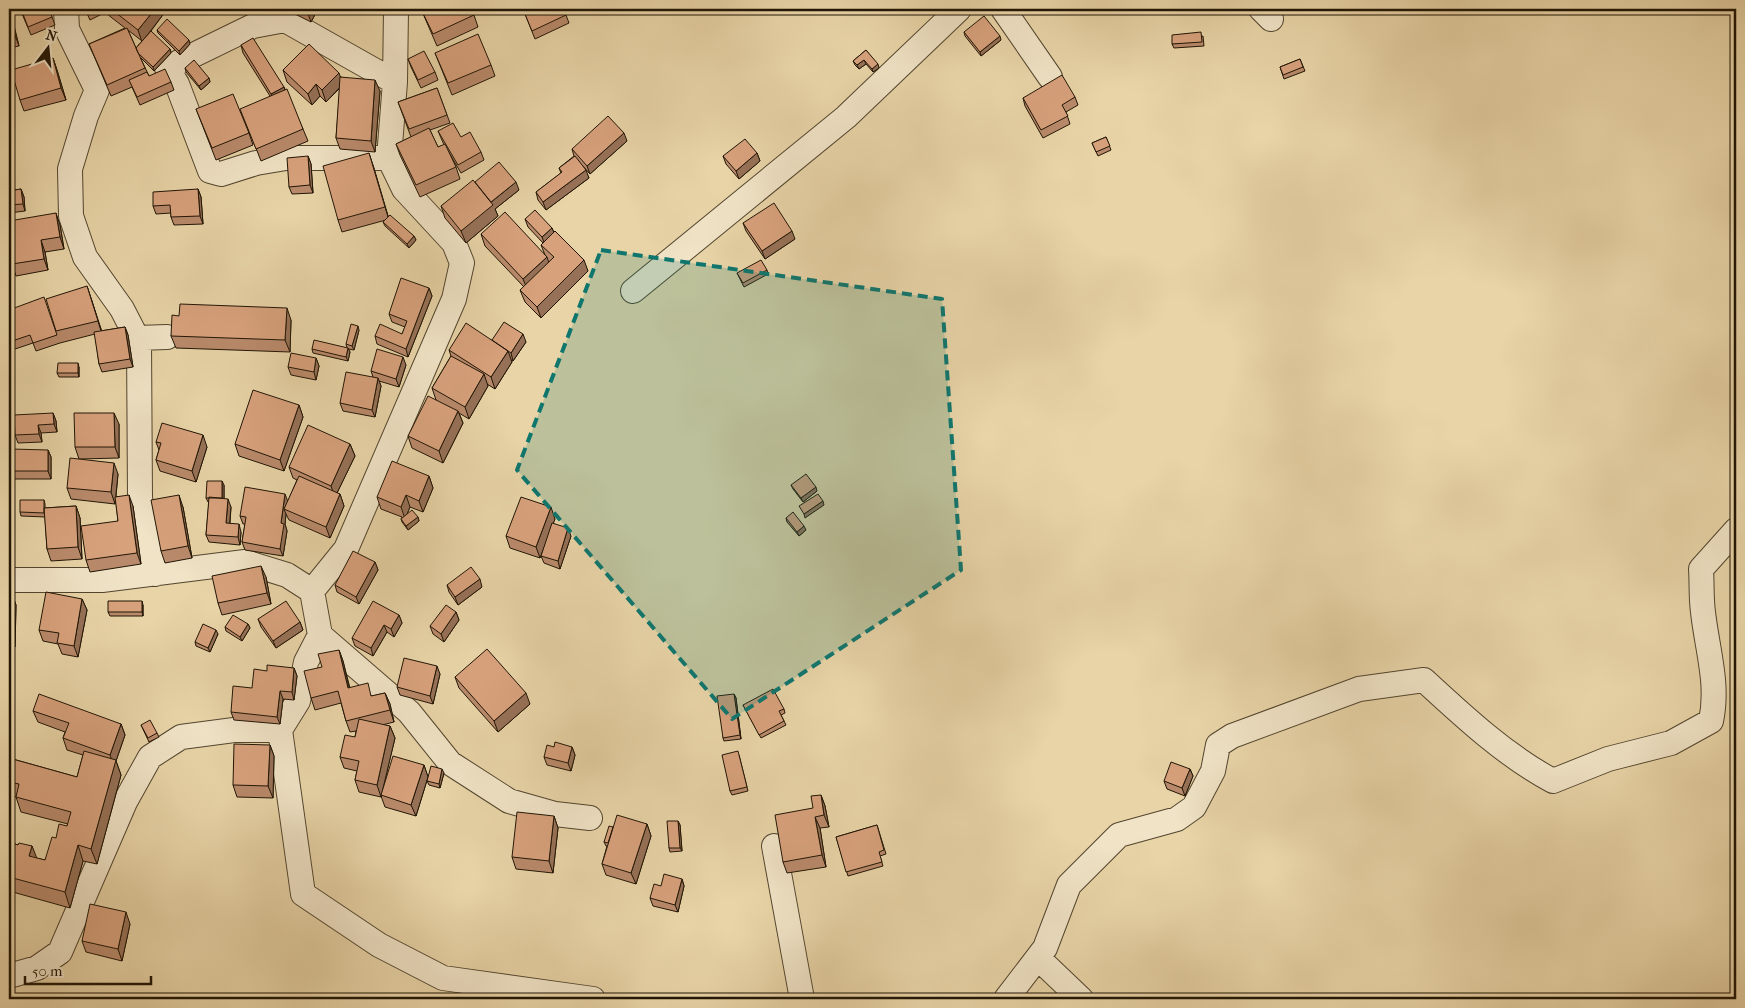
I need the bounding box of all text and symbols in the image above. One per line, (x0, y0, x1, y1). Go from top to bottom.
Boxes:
north arrow (22, 22, 72, 72)
text: N (44, 26, 59, 46)
scale bar (25, 953, 151, 985)
text: 50 m (32, 962, 63, 980)

